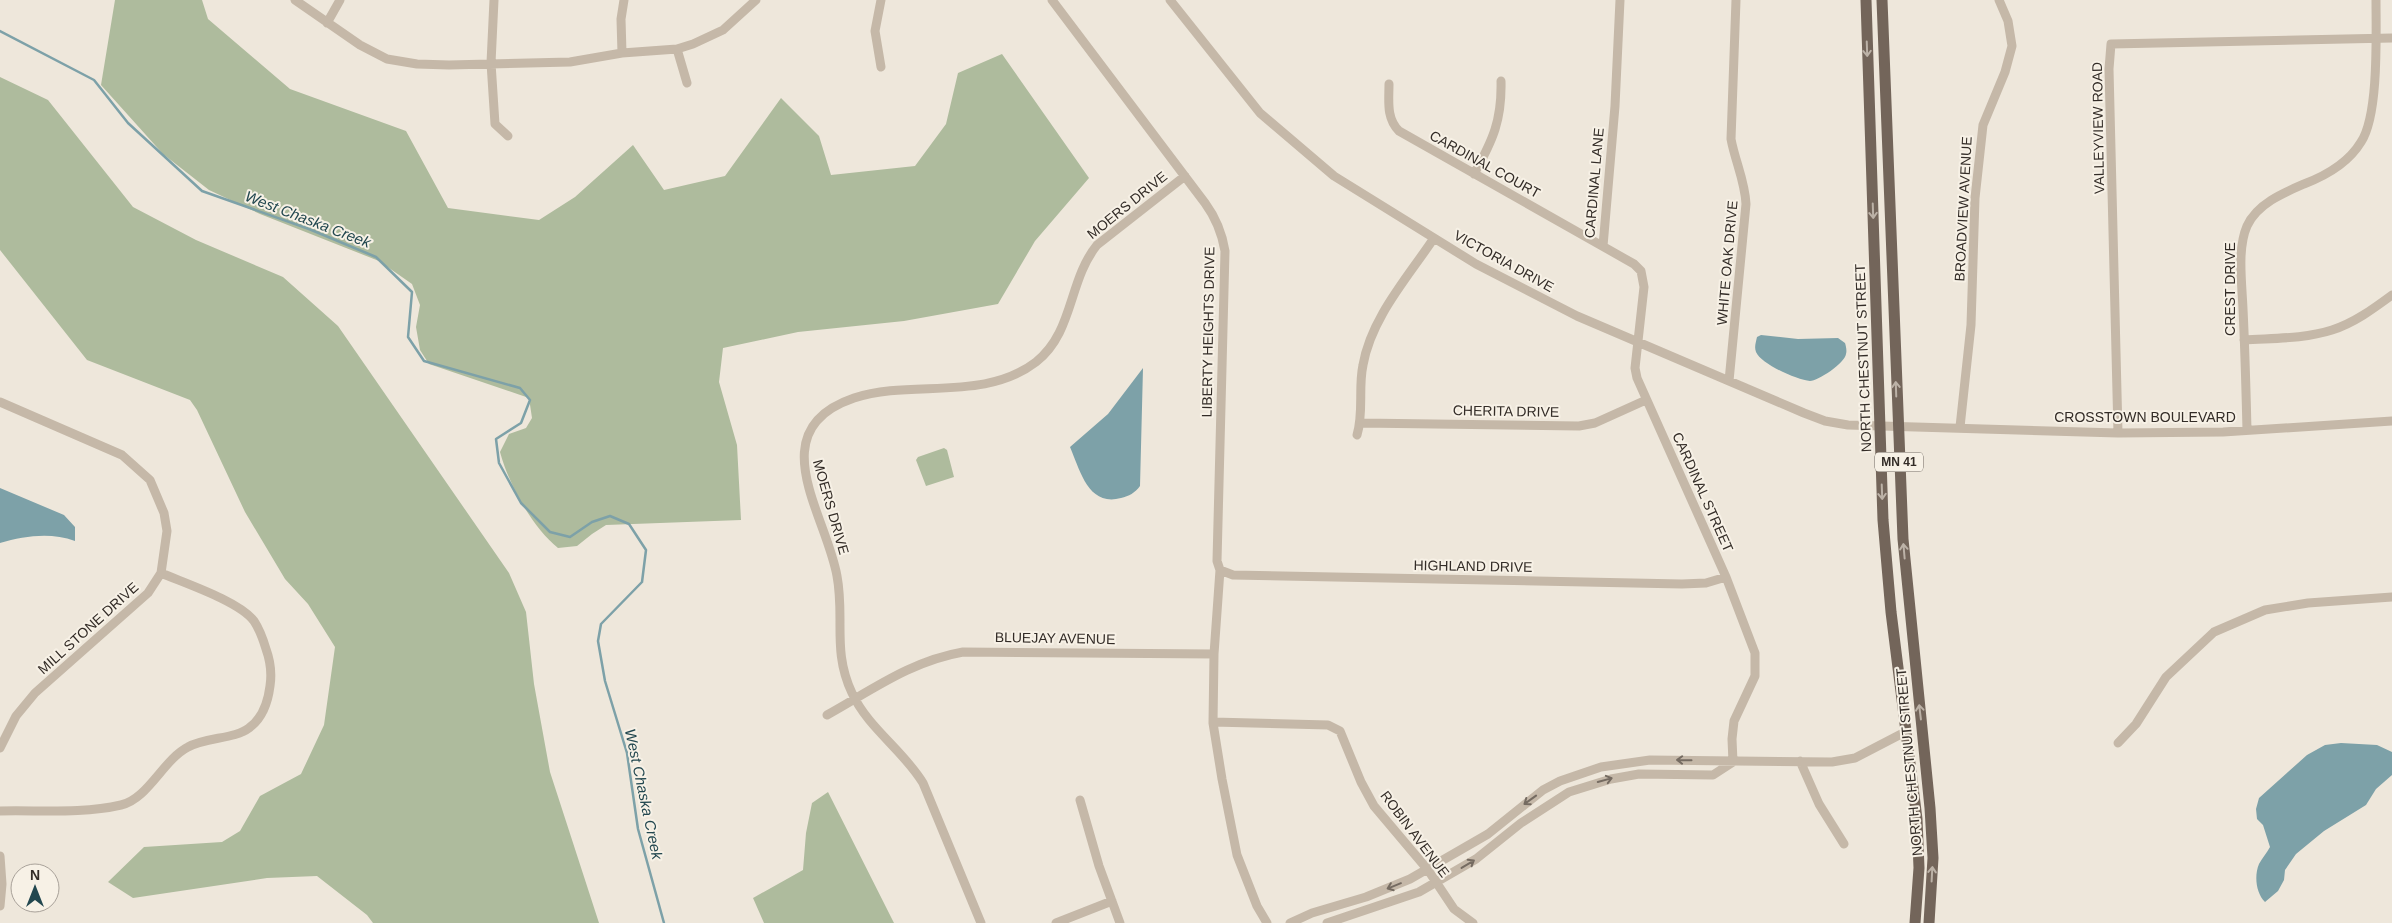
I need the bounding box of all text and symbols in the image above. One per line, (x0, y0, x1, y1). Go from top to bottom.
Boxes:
one-way arrow (1863, 40, 1872, 56)
street label: VALLEYVIEW ROAD (2089, 62, 2107, 194)
street label: CARDINAL COURT (1427, 127, 1543, 201)
street label: CARDINAL LANE (1581, 127, 1607, 239)
street label: BROADVIEW AVENUE (1951, 136, 1975, 282)
street label: MOERS DRIVE (1084, 168, 1170, 242)
water label: West Chaska Creek (243, 187, 375, 251)
street label: WHITE OAK DRIVE (1714, 200, 1740, 326)
one-way arrow (1868, 203, 1877, 219)
street label: VICTORIA DRIVE (1451, 227, 1557, 295)
street label: CREST DRIVE (2222, 242, 2238, 336)
street label: LIBERTY HEIGHTS DRIVE (1199, 247, 1217, 417)
street label: NORTH CHESTNUT STREET (1852, 263, 1874, 452)
one-way arrow (1892, 381, 1901, 397)
street label: CHERITA DRIVE (1453, 402, 1559, 420)
street label: CROSSTOWN BOULEVARD (2054, 409, 2236, 425)
street label: CARDINAL STREET (1669, 430, 1737, 555)
road number: MN 41 (1875, 452, 1923, 472)
street label: MOERS DRIVE (810, 458, 852, 556)
one-way arrow (1878, 484, 1887, 500)
one-way arrow (1899, 543, 1909, 559)
street label: HIGHLAND DRIVE (1413, 557, 1533, 575)
street label: MILL STONE DRIVE (35, 579, 141, 677)
street label: BLUEJAY AVENUE (995, 629, 1115, 647)
street label: NORTH CHESTNUT STREET (1893, 667, 1925, 857)
one-way arrow (1915, 705, 1925, 721)
water label: West Chaska Creek (622, 727, 666, 862)
one-way arrow (1677, 755, 1693, 765)
one-way arrow (1597, 775, 1613, 785)
street label: ROBIN AVENUE (1377, 788, 1453, 880)
one-way arrow (1524, 794, 1537, 805)
one-way arrow (1460, 859, 1474, 869)
north arrow (10, 863, 60, 913)
text: N (30, 867, 40, 883)
one-way arrow (1928, 867, 1937, 883)
one-way arrow (1386, 882, 1402, 891)

